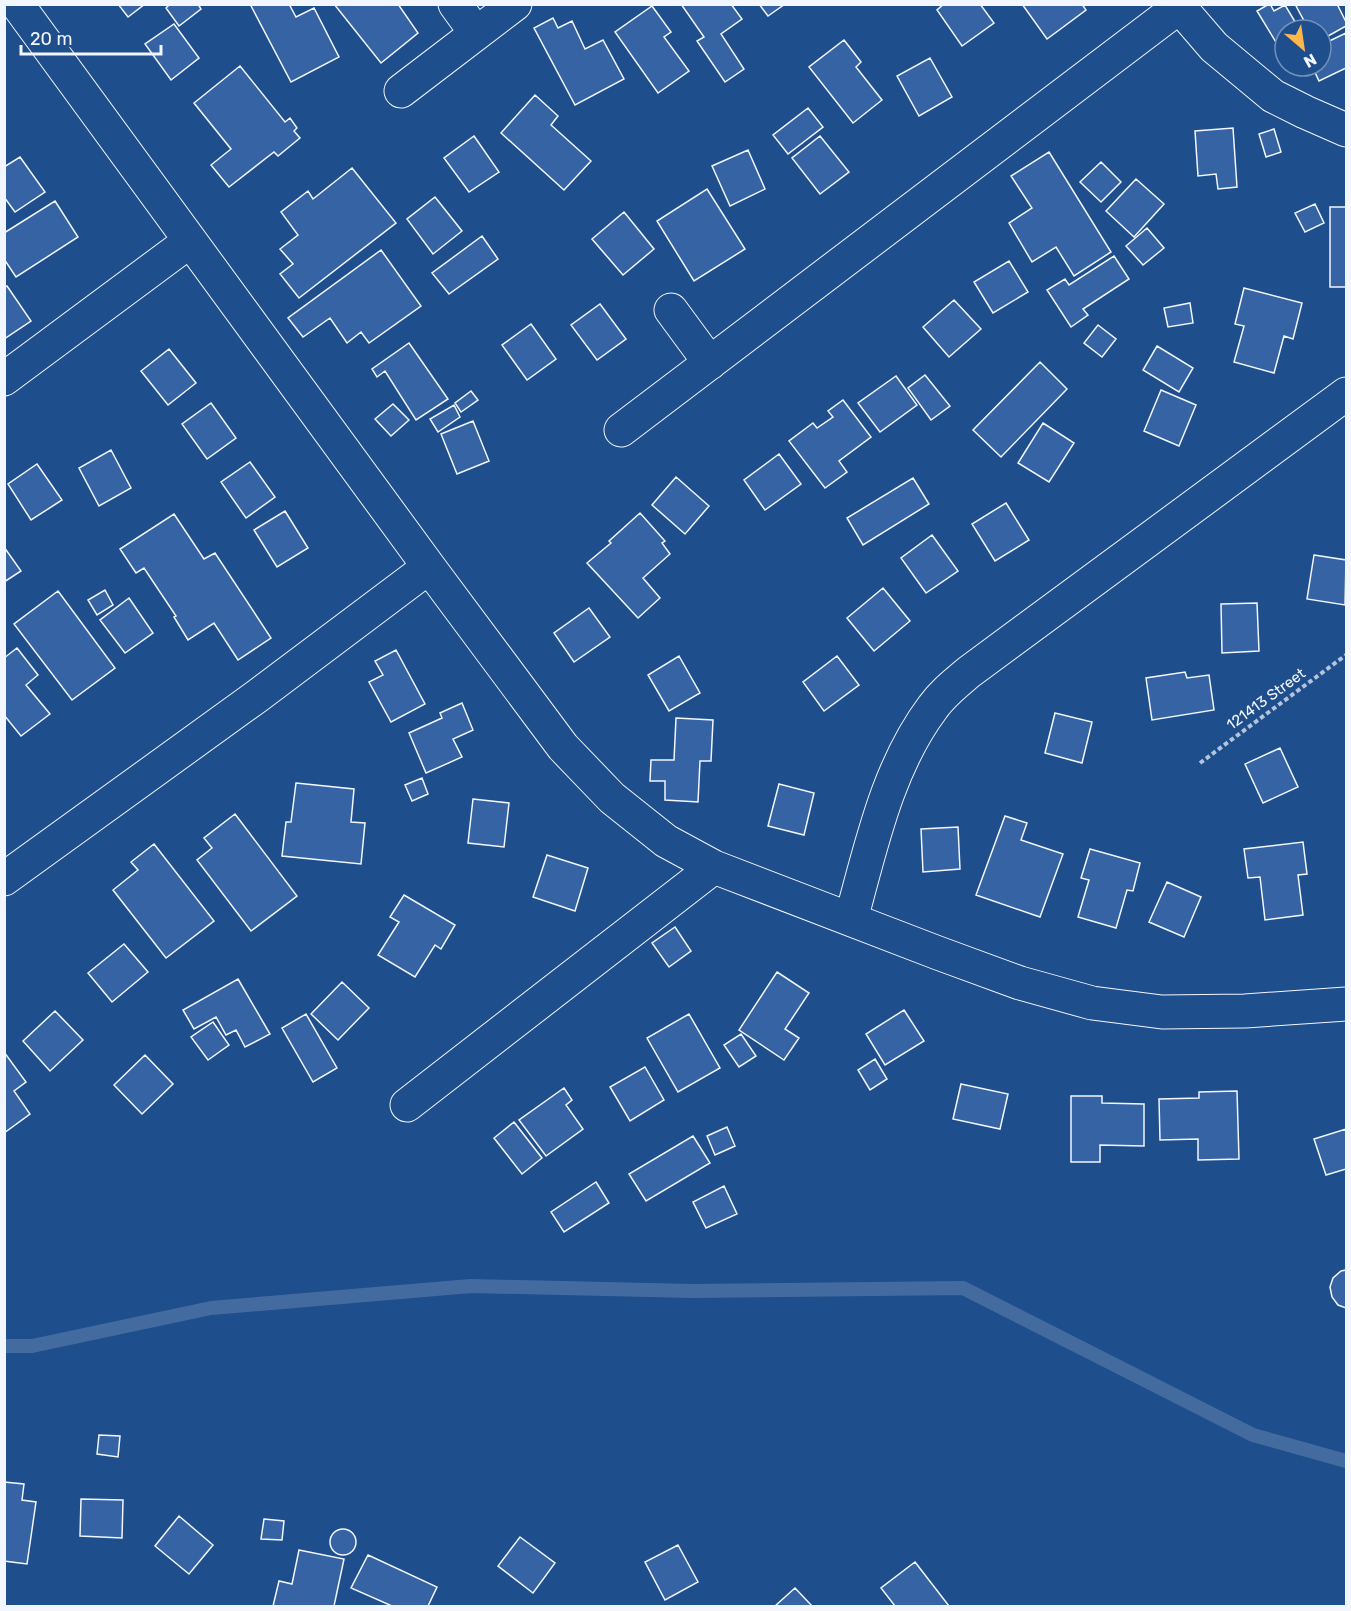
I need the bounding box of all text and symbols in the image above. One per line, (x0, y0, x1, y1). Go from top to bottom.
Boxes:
scale bar (21, 18, 160, 56)
north arrow (1273, 18, 1333, 78)
text: 20 m (30, 28, 72, 50)
text: N (1300, 50, 1320, 72)
street label: 121413 Street (1223, 664, 1309, 734)

